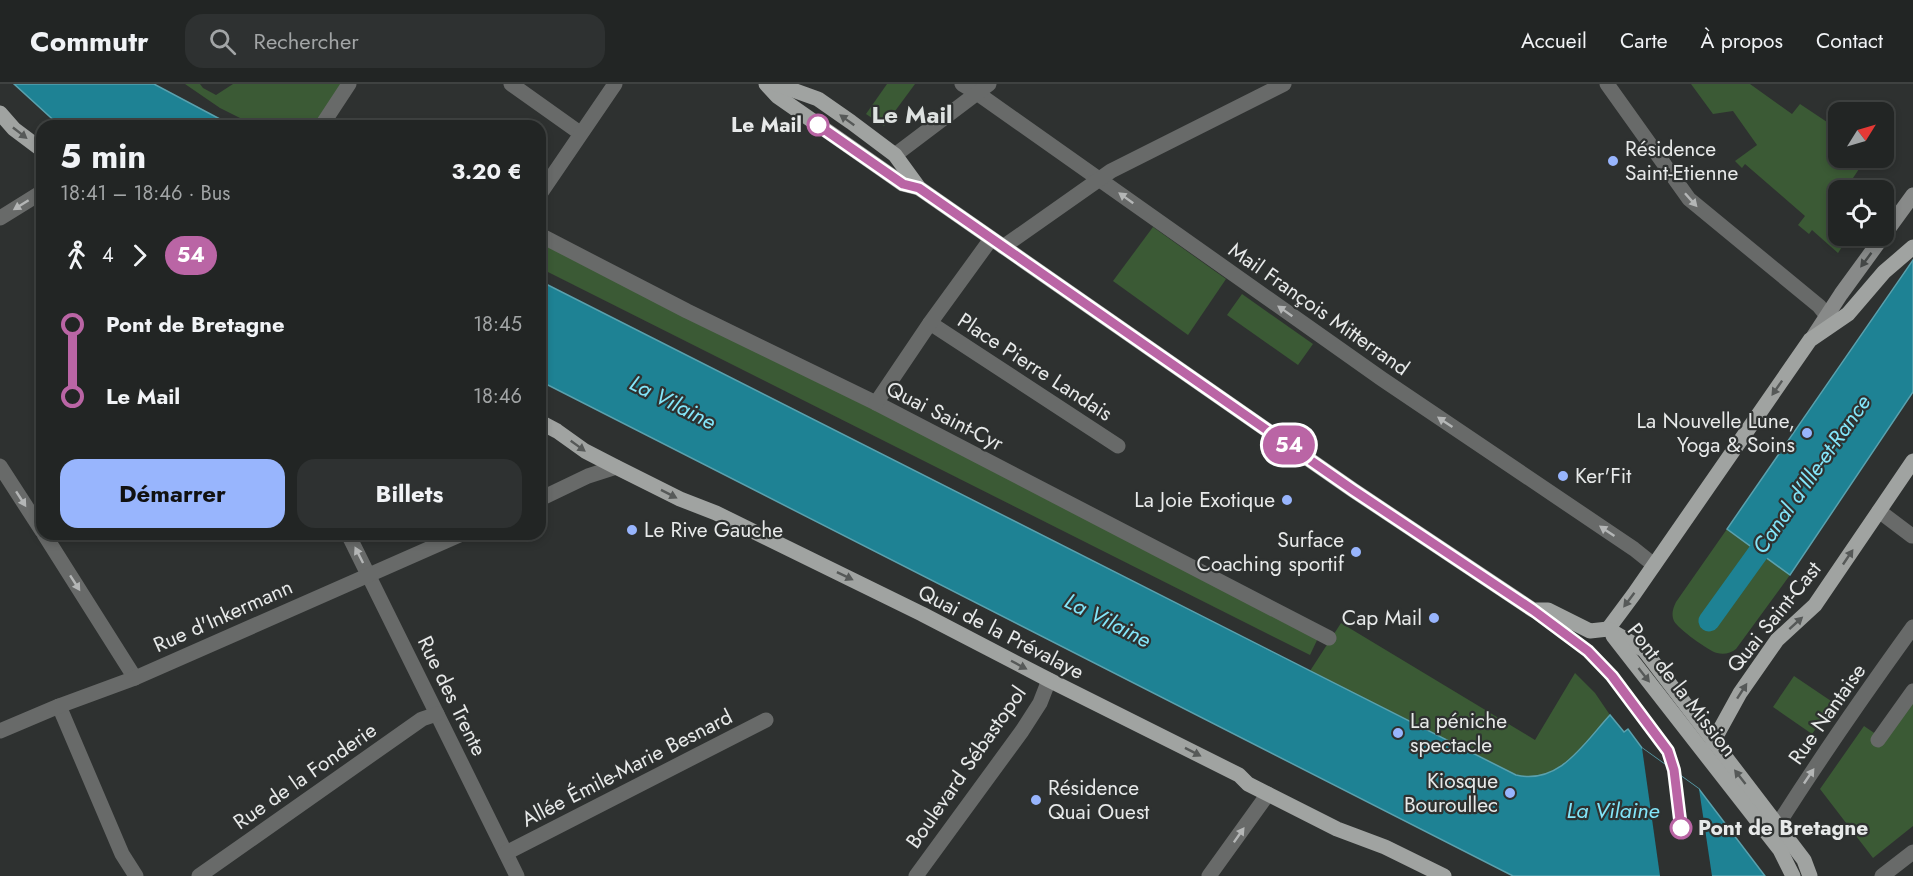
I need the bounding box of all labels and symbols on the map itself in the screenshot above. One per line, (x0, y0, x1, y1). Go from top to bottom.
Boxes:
district label: Le Mail (871, 97, 953, 132)
north arrow (1828, 102, 1894, 168)
place label: Le Mail (731, 110, 802, 140)
marker: Le Mail (807, 114, 829, 136)
one-way arrow (839, 114, 854, 126)
one-way arrow (12, 126, 28, 139)
place label: Résidence Saint-Etienne (1625, 134, 1738, 188)
marker: Résidence Saint-Etienne (1606, 154, 1620, 168)
one-way arrow (1118, 192, 1134, 204)
one-way arrow (1683, 192, 1697, 206)
one-way arrow (13, 200, 29, 211)
street label: Mail François Mitterrand (1222, 235, 1416, 383)
one-way arrow (1861, 252, 1873, 267)
one-way arrow (1277, 305, 1293, 317)
street label: Place Pierre Landais (952, 306, 1118, 428)
water label: La Vilaine (624, 367, 722, 437)
street label: Quai Saint-Cyr (881, 374, 1009, 459)
one-way arrow (1771, 380, 1783, 396)
water label: Canal d'Ille-et-Rance (1744, 388, 1878, 560)
place label: La Nouvelle Lune, Yoga & Soins (1637, 406, 1795, 460)
one-way arrow (1437, 416, 1453, 428)
line badge: 54 (1262, 426, 1316, 464)
marker: La Nouvelle Lune, Yoga & Soins (1800, 426, 1814, 440)
one-way arrow (569, 440, 585, 452)
place label: Ker'Fit (1575, 461, 1631, 491)
marker: Ker'Fit (1556, 469, 1570, 483)
place label: La Joie Exotique (1134, 485, 1275, 515)
one-way arrow (660, 489, 677, 498)
one-way arrow (15, 490, 27, 506)
marker: La Joie Exotique (1280, 493, 1294, 507)
place label: Le Rive Gauche (644, 515, 783, 545)
marker: Le Rive Gauche (625, 523, 639, 537)
place label: Surface Coaching sportif (1197, 525, 1345, 579)
one-way arrow (1599, 525, 1615, 537)
marker: Surface Coaching sportif (1349, 545, 1363, 559)
one-way arrow (354, 546, 364, 563)
one-way arrow (1842, 549, 1854, 565)
street label: Quai Saint-Cast (1720, 555, 1828, 679)
one-way arrow (837, 571, 854, 581)
street label: Rue d'Inkermann (149, 572, 297, 660)
one-way arrow (70, 575, 81, 591)
street label: Quai de la Prévalaye (913, 577, 1089, 687)
water label: La Vilaine (1059, 585, 1157, 655)
one-way arrow (1624, 592, 1636, 607)
place label: Cap Mail (1342, 603, 1422, 633)
marker: Cap Mail (1427, 611, 1441, 625)
one-way arrow (1789, 616, 1804, 630)
street label: Pont de la Mission (1620, 617, 1744, 763)
street label: Rue des Trente (410, 631, 494, 761)
street label: Rue Nantaise (1781, 657, 1873, 771)
one-way arrow (1011, 660, 1028, 670)
one-way arrow (1637, 667, 1649, 682)
street label: Boulevard Sébastopol (899, 680, 1033, 854)
one-way arrow (1736, 683, 1747, 699)
street label: Allée Émile-Marie Besnard (516, 702, 738, 834)
place label: La péniche spectacle (1410, 706, 1507, 760)
street label: Rue de la Fonderie (227, 715, 383, 837)
marker: La péniche spectacle (1391, 726, 1405, 740)
one-way arrow (1185, 747, 1202, 757)
place label: Kiosque Bouroullec (1404, 766, 1498, 820)
one-way arrow (1734, 769, 1747, 785)
one-way arrow (1803, 769, 1815, 785)
place label: Résidence Quai Ouest (1048, 773, 1149, 827)
marker: Kiosque Bouroullec (1503, 786, 1517, 800)
marker: Résidence Quai Ouest (1029, 793, 1043, 807)
water label: La Vilaine (1567, 794, 1659, 826)
place label: Pont de Bretagne (1698, 813, 1868, 843)
marker: Pont de Bretagne (1670, 817, 1692, 839)
one-way arrow (1233, 827, 1245, 843)

